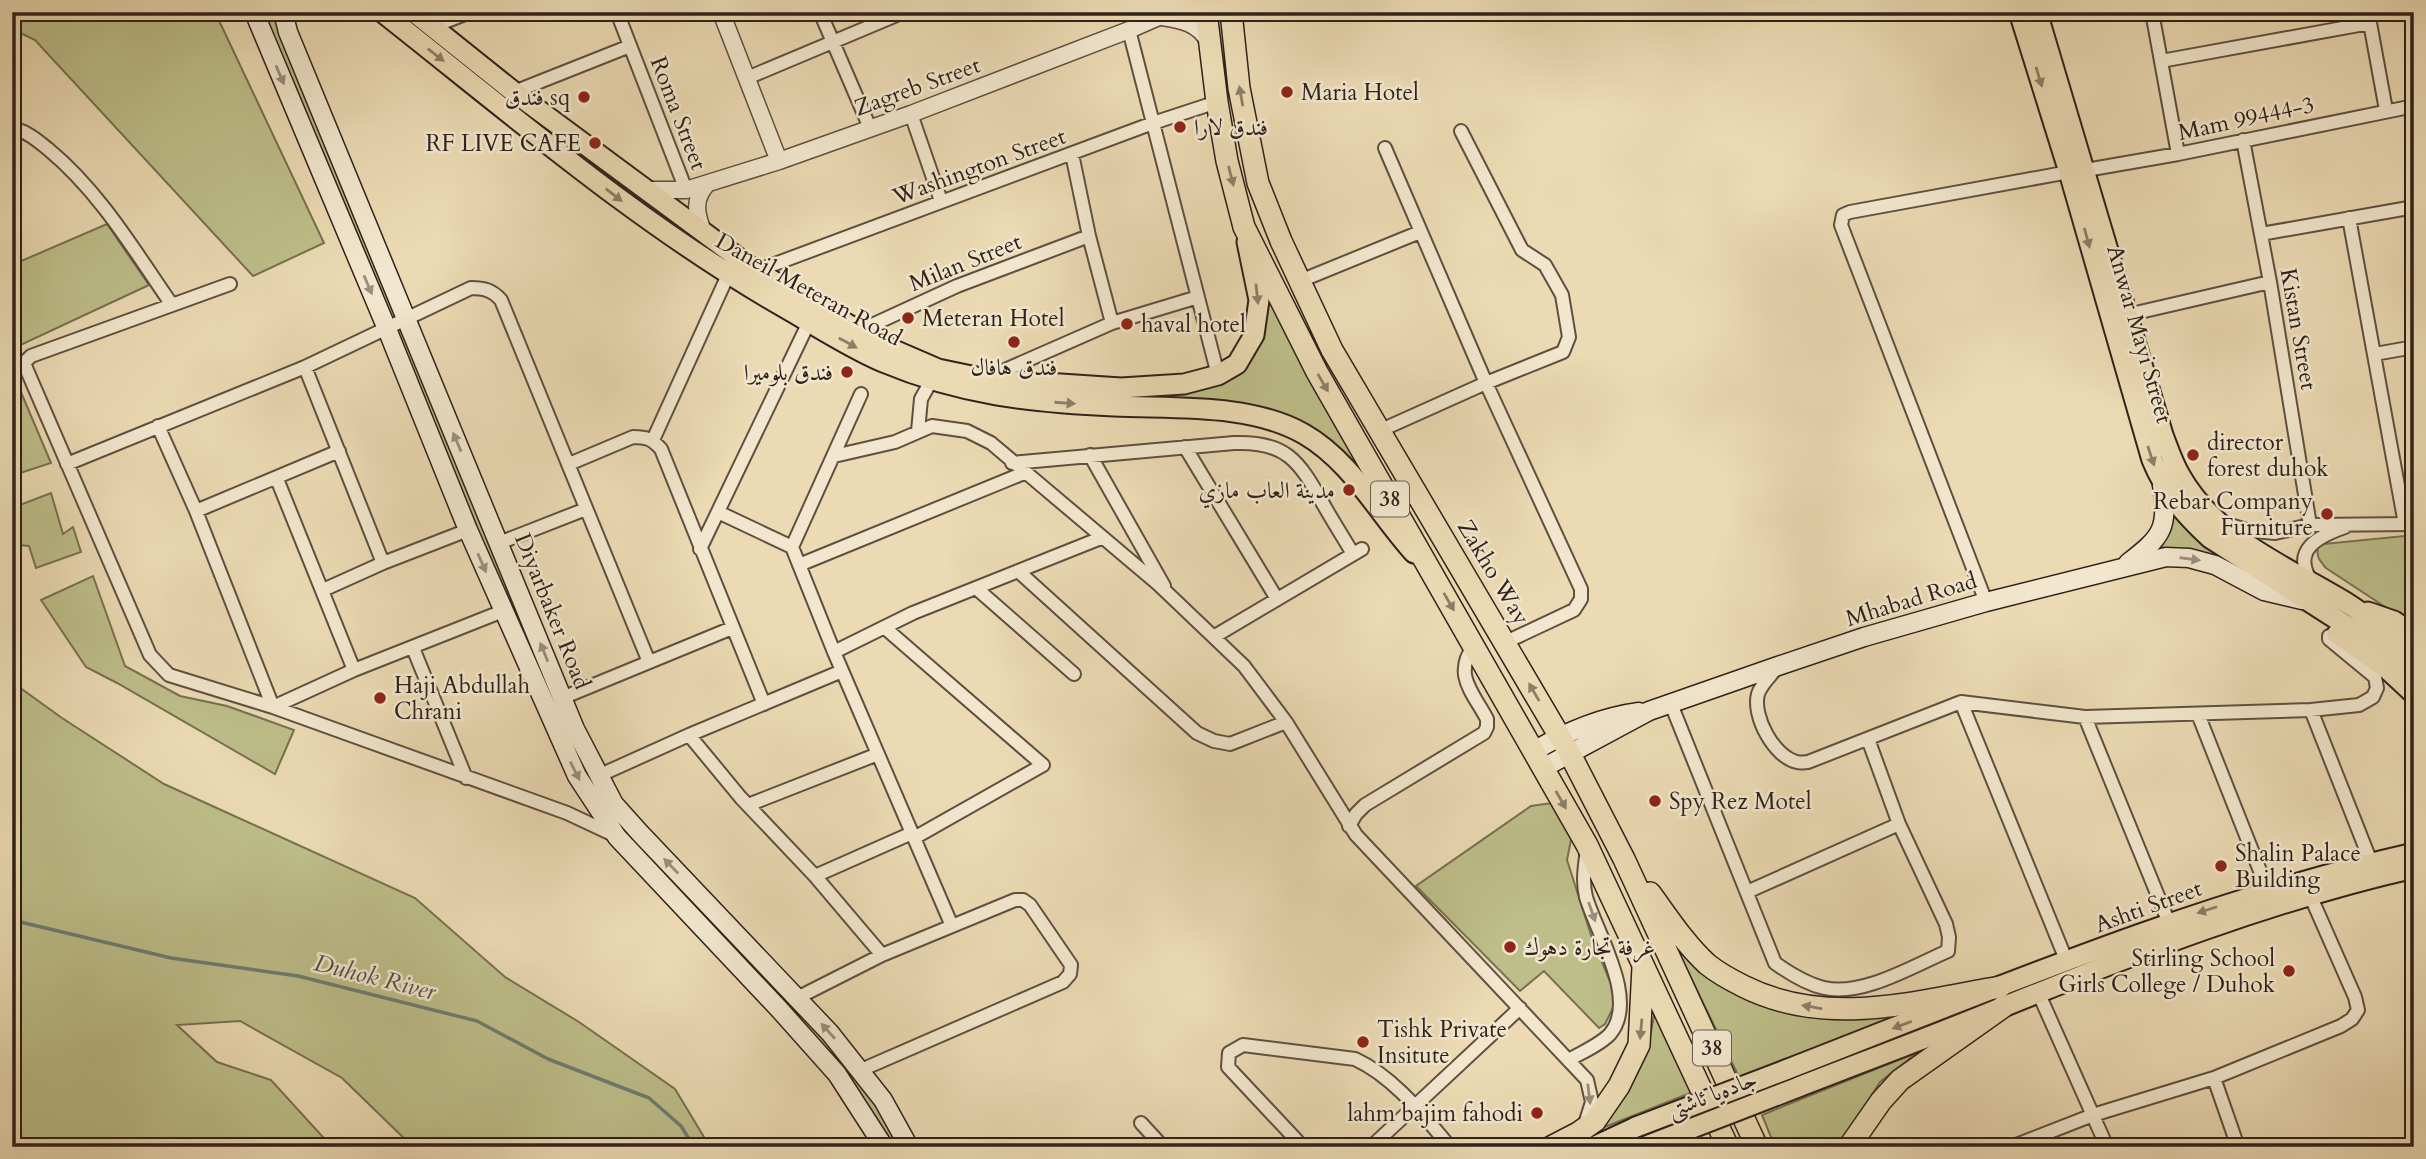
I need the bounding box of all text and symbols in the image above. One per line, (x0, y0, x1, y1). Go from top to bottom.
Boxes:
one-way arrow (426, 47, 444, 62)
street label: Zagreb Street (850, 49, 984, 124)
street label: Roma Street (643, 52, 714, 174)
one-way arrow (274, 65, 286, 85)
one-way arrow (2035, 67, 2045, 88)
place label: Maria Hotel (1301, 77, 1419, 108)
place label: فندق sq (505, 82, 571, 113)
marker: Maria Hotel (1279, 84, 1295, 100)
one-way arrow (1235, 85, 1246, 107)
marker: فندق sq (576, 89, 592, 105)
street label: Mam 99444-3 (2175, 89, 2317, 148)
place label: فندق لارا (1194, 112, 1268, 143)
marker: فندق لارا (1172, 119, 1188, 135)
street label: Washington Street (887, 121, 1070, 213)
place label: RF LIVE CAFE (425, 128, 581, 159)
marker: RF LIVE CAFE (587, 135, 603, 151)
one-way arrow (1226, 166, 1237, 188)
one-way arrow (605, 188, 623, 203)
street label: Daneil Meteran Road (710, 225, 908, 354)
street label: Milan Street (904, 226, 1026, 299)
one-way arrow (2082, 227, 2093, 249)
street label: Anwar Mayi Street (2099, 241, 2180, 427)
street label: Kistan Street (2273, 266, 2324, 392)
one-way arrow (363, 275, 374, 296)
one-way arrow (1251, 283, 1262, 305)
place label: Meteran Hotel (922, 303, 1065, 334)
place label: haval hotel (1141, 309, 1246, 340)
marker: Meteran Hotel (900, 310, 916, 326)
marker: haval hotel (1119, 316, 1135, 332)
marker: فندق هافال (1006, 334, 1022, 350)
one-way arrow (838, 337, 857, 349)
place label: فندق هافال (971, 352, 1057, 383)
place label: فندق بلوميرا (744, 357, 833, 388)
marker: فندق بلوميرا (839, 364, 855, 380)
one-way arrow (1317, 374, 1330, 393)
one-way arrow (1054, 398, 1076, 409)
place label: director forest duhok (2207, 427, 2329, 484)
one-way arrow (451, 431, 462, 452)
one-way arrow (2146, 446, 2157, 467)
marker: director forest duhok (2185, 447, 2201, 463)
place label: مدينة العاب مازي (1199, 475, 1335, 509)
marker: مدينة العاب مازي (1341, 482, 1357, 498)
road number: 38 (1371, 482, 1409, 516)
place label: Rebar Company Furniture (2153, 486, 2313, 543)
marker: Rebar Company Furniture (2319, 506, 2335, 522)
street label: Zakho Way (1450, 514, 1537, 631)
street label: Diyarbaker Road (507, 529, 598, 695)
one-way arrow (477, 553, 488, 574)
one-way arrow (2179, 554, 2201, 565)
street label: Mhabad Road (1842, 565, 1981, 634)
one-way arrow (1443, 592, 1455, 611)
one-way arrow (538, 642, 549, 663)
place label: Haji Abdullah Chrani (394, 670, 531, 727)
one-way arrow (1528, 683, 1540, 702)
marker: Haji Abdullah Chrani (372, 690, 388, 706)
one-way arrow (569, 761, 580, 781)
place label: Spy Rez Motel (1669, 786, 1812, 817)
one-way arrow (1555, 790, 1567, 809)
marker: Spy Rez Motel (1647, 793, 1663, 809)
place label: Shalin Palace Building (2235, 838, 2361, 895)
one-way arrow (664, 858, 680, 875)
marker: Shalin Palace Building (2213, 858, 2229, 874)
street label: Ashti Street (2090, 873, 2206, 940)
one-way arrow (1587, 902, 1598, 923)
one-way arrow (2196, 906, 2217, 916)
place label: غرفة تجارة دهوك (1524, 932, 1655, 963)
marker: غرفة تجارة دهوك (1502, 939, 1518, 955)
place label: Stirling School Girls College / Duhok (2058, 943, 2276, 1000)
water label: Duhok River (311, 946, 440, 1009)
marker: Stirling School Girls College / Duhok (2281, 963, 2297, 979)
one-way arrow (1801, 1001, 1823, 1012)
place label: Tishk Private Insitute (1377, 1014, 1507, 1071)
one-way arrow (1635, 1019, 1646, 1041)
one-way arrow (1891, 1020, 1912, 1031)
one-way arrow (820, 1022, 836, 1040)
road number: 38 (1693, 1030, 1731, 1066)
marker: Tishk Private Insitute (1355, 1034, 1371, 1050)
street label: جادەیا ئاشتی (1663, 1063, 1761, 1126)
one-way arrow (1584, 1084, 1595, 1106)
place label: lahm bajim fahodi (1347, 1098, 1523, 1129)
marker: lahm bajim fahodi (1529, 1105, 1545, 1121)

